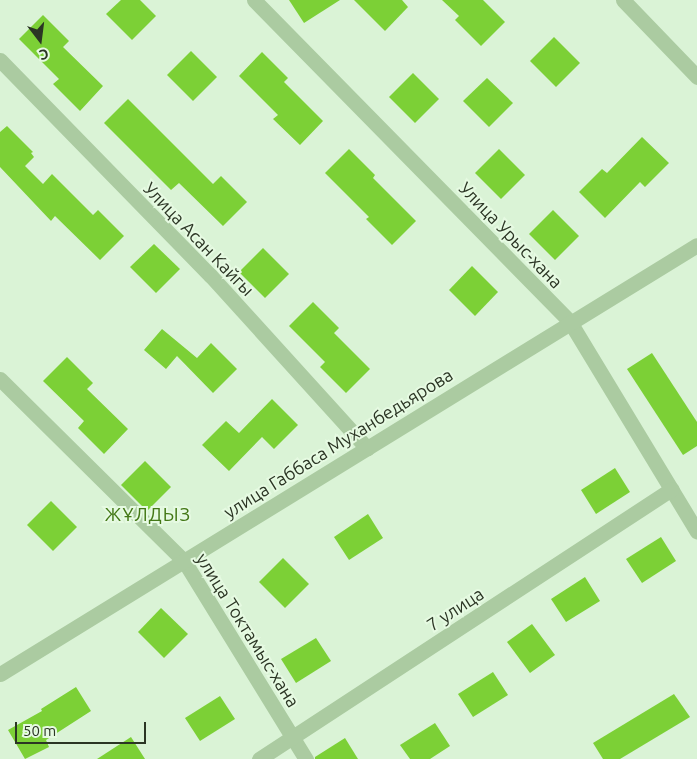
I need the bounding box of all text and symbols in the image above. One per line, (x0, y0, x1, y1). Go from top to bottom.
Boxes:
north arrow (15, 15, 65, 65)
text: С (37, 46, 50, 63)
street label: Улица Урыс-хана (455, 177, 567, 293)
street label: Улица Асан Кайгы (139, 178, 259, 300)
street label: улица Габбаса Муханбедьярова (220, 363, 456, 523)
district label: ЖҰЛДЫЗ (104, 504, 192, 526)
street label: улица Токтамыс-хана (192, 549, 304, 711)
street label: 7 улица (422, 583, 488, 635)
scale bar (18, 712, 149, 744)
text: 50 m (23, 722, 56, 739)

